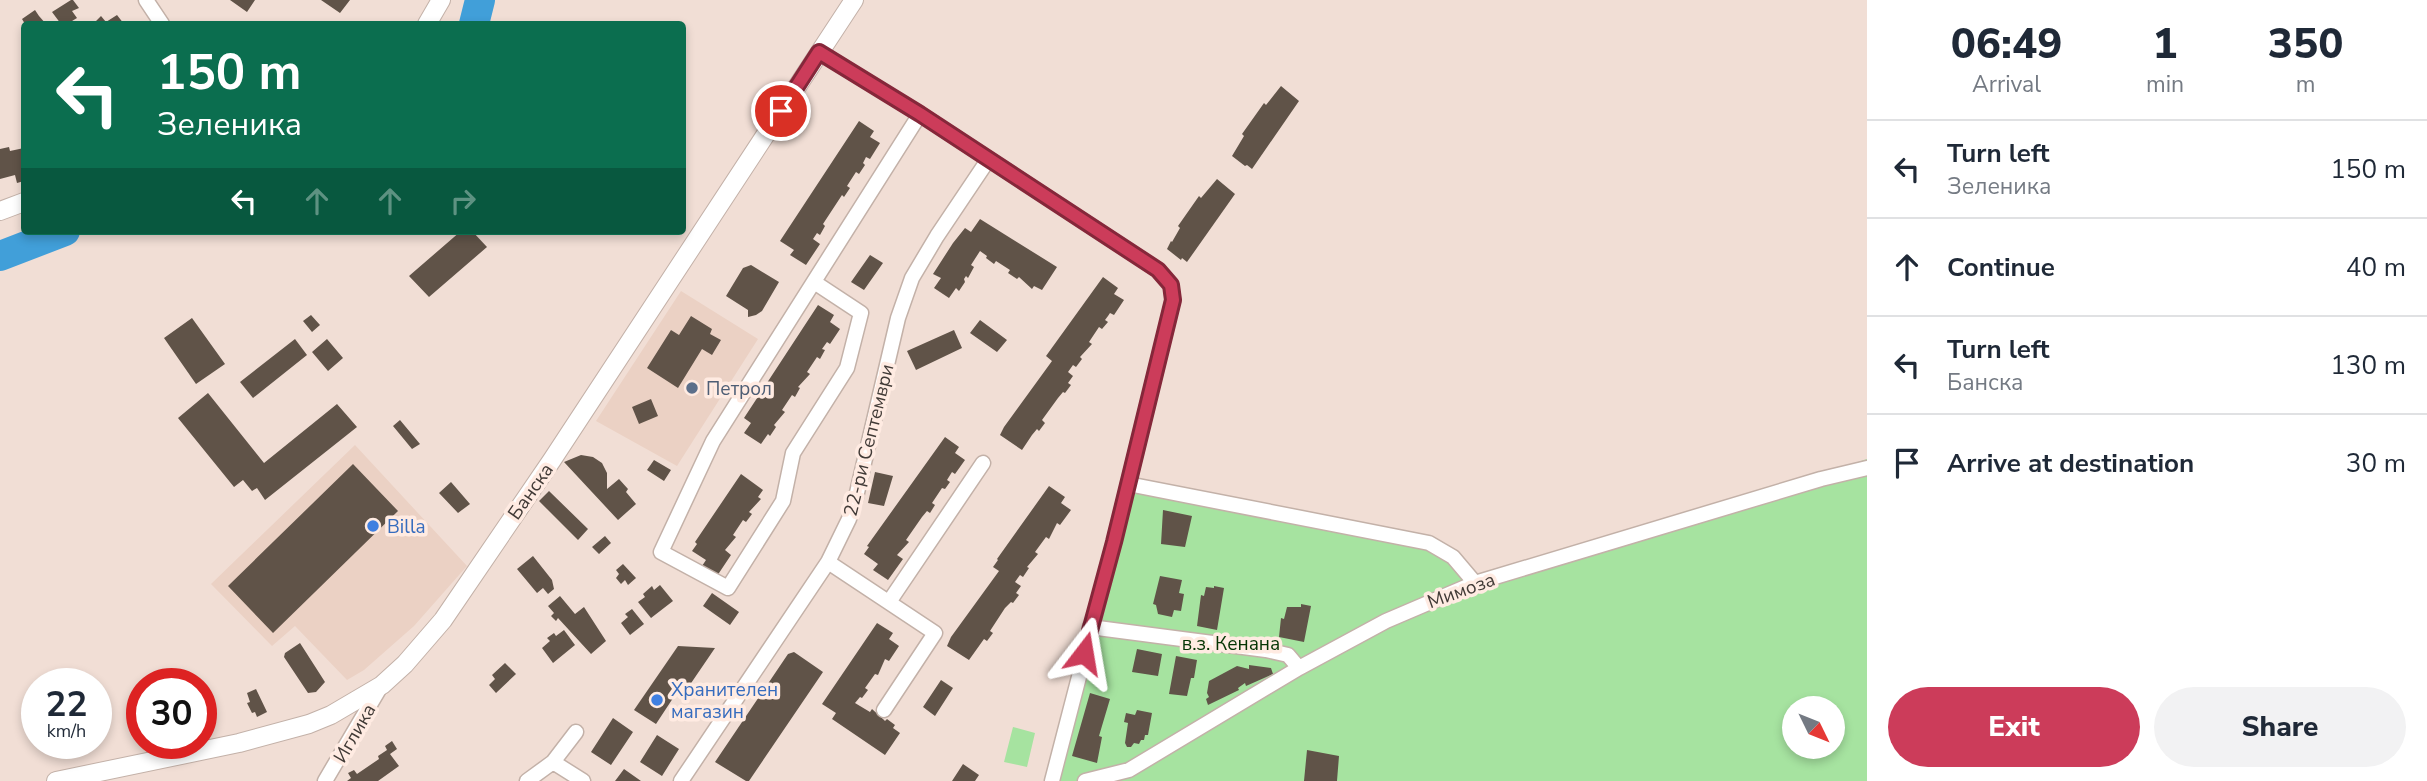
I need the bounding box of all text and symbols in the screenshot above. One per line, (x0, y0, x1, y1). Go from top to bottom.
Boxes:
text: 06:49 (1951, 16, 2062, 73)
text: 1 (2152, 16, 2178, 73)
text: 350 (2268, 16, 2343, 73)
text: 150 m (157, 39, 301, 106)
icon: left (42, 49, 133, 140)
text: Arrival (1972, 69, 2041, 100)
text: min (2146, 69, 2184, 100)
text: m (2296, 69, 2315, 100)
pin (751, 81, 811, 141)
icon: arrive (762, 92, 800, 130)
text: Зеленика (157, 103, 302, 146)
text: Turn left (1947, 136, 2050, 171)
icon: left (1888, 150, 1926, 188)
text: 150 m (2330, 152, 2406, 187)
text: Зеленика (1947, 171, 2051, 202)
icon: left (225, 182, 263, 220)
icon: ahead (298, 182, 336, 220)
icon: ahead (371, 182, 409, 220)
icon: right (444, 182, 482, 220)
icon: ahead (1888, 248, 1926, 286)
text: Continue (1947, 250, 2055, 285)
text: 40 m (2346, 250, 2406, 285)
text: Turn left (1947, 332, 2050, 367)
icon: left (1888, 346, 1926, 384)
text: 130 m (2330, 348, 2406, 383)
street label: 22-ри Септември (837, 361, 900, 519)
text: Банска (1947, 367, 2023, 398)
place label: Петрол (706, 376, 772, 402)
marker: Петрол (684, 380, 700, 396)
icon: arrive (1888, 444, 1926, 482)
text: Arrive at destination (1947, 446, 2194, 481)
text: 30 m (2346, 446, 2406, 481)
street label: Банска (502, 458, 560, 525)
place label: Billa (387, 514, 426, 540)
marker: Billa (365, 518, 381, 534)
street label: Мимоза (1424, 567, 1499, 615)
position arrow (1047, 616, 1121, 690)
park label: в.з. Кенана (1182, 631, 1280, 657)
speed limit sign: 30 (126, 668, 217, 759)
place label: Хранителен магазин (671, 677, 778, 725)
text: 22 (45, 681, 88, 728)
button: Exit (1888, 687, 2140, 767)
button: Share (2154, 687, 2406, 767)
marker: Хранителен магазин (649, 692, 665, 708)
north arrow (1782, 696, 1844, 760)
map controls (1782, 696, 1845, 759)
street label: Иглика (328, 699, 382, 768)
text: km/h (47, 719, 86, 743)

